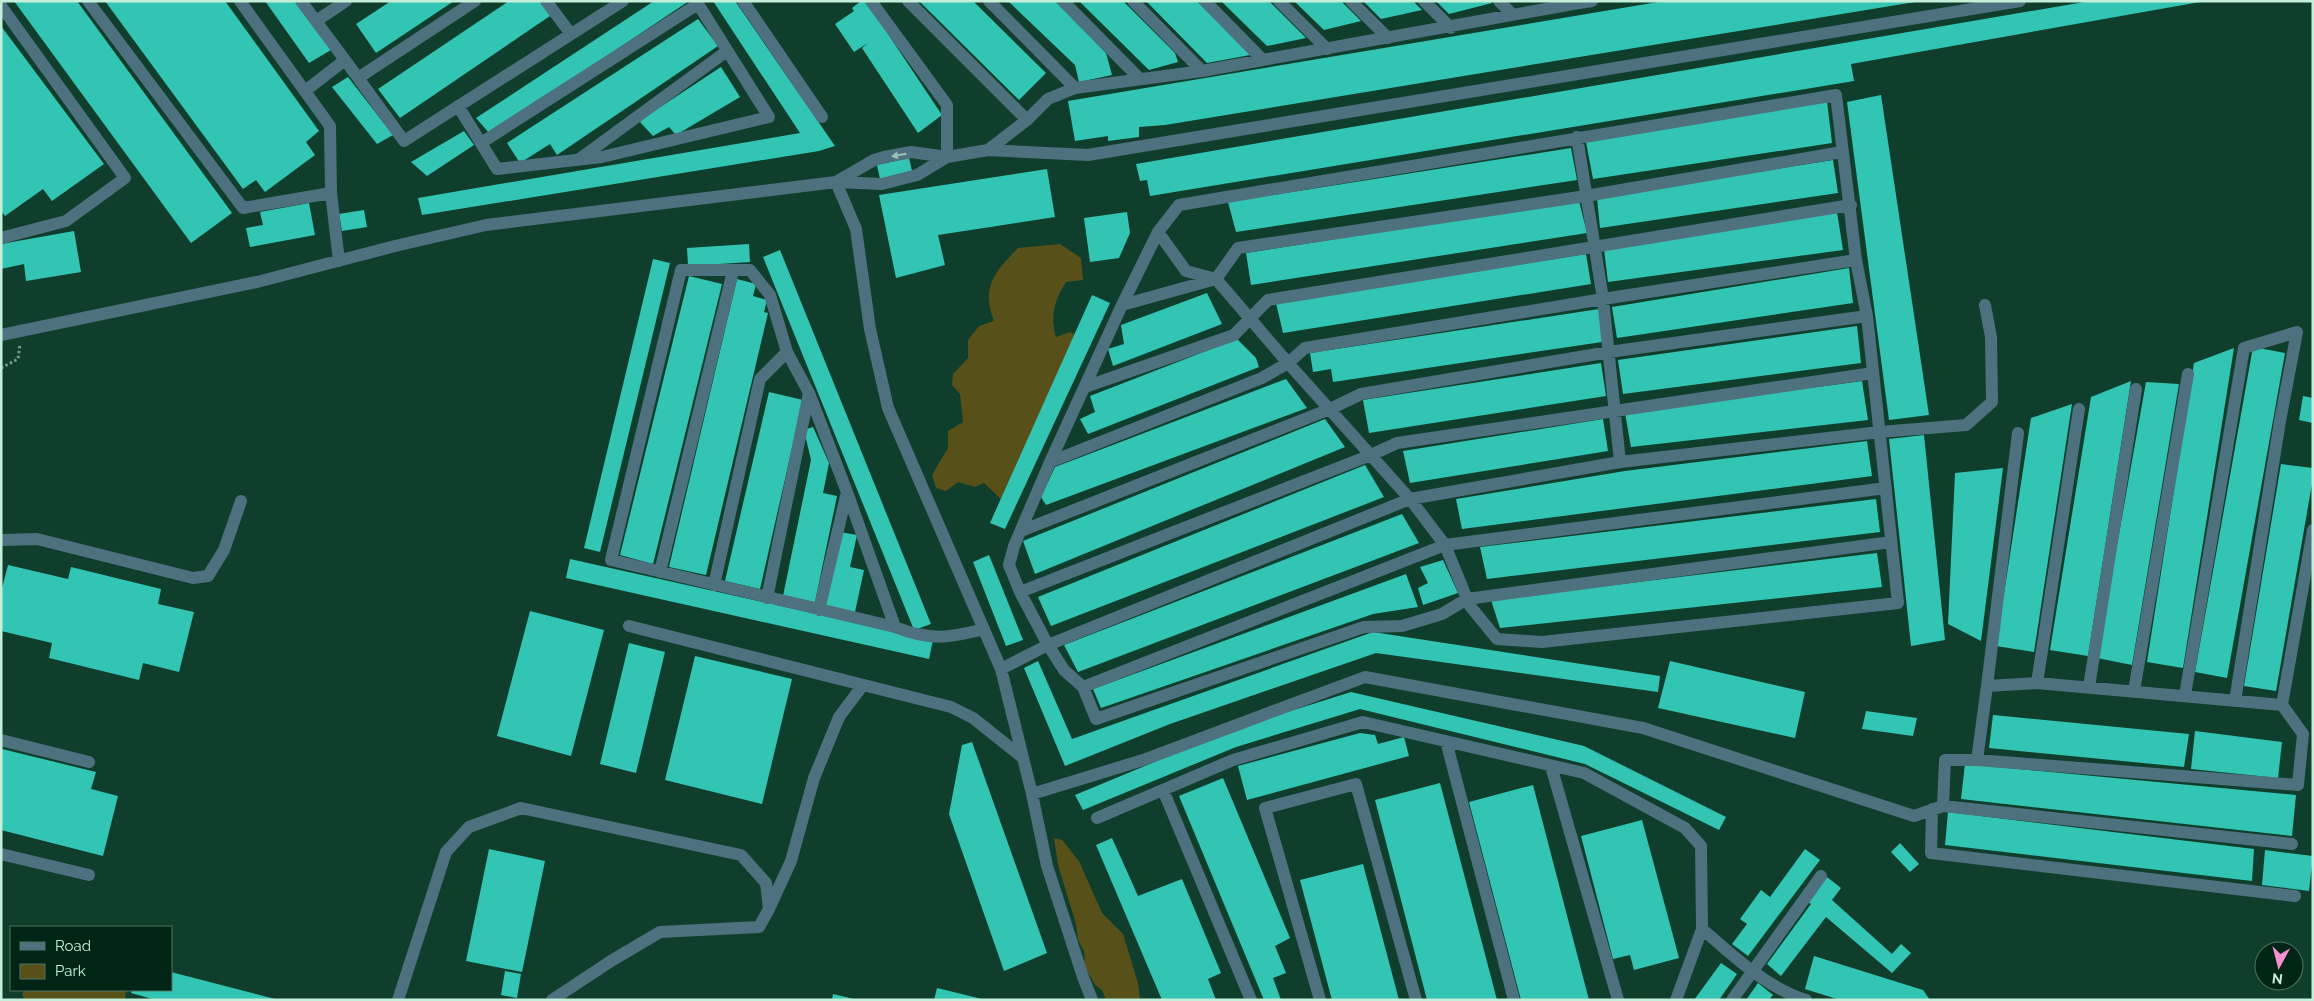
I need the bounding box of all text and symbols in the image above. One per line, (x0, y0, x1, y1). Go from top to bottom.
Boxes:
one-way arrow (891, 151, 907, 159)
legend (10, 926, 172, 991)
text: Road (55, 937, 91, 955)
north arrow (2254, 941, 2304, 991)
text: Park (55, 962, 86, 980)
text: N (2271, 970, 2284, 987)

